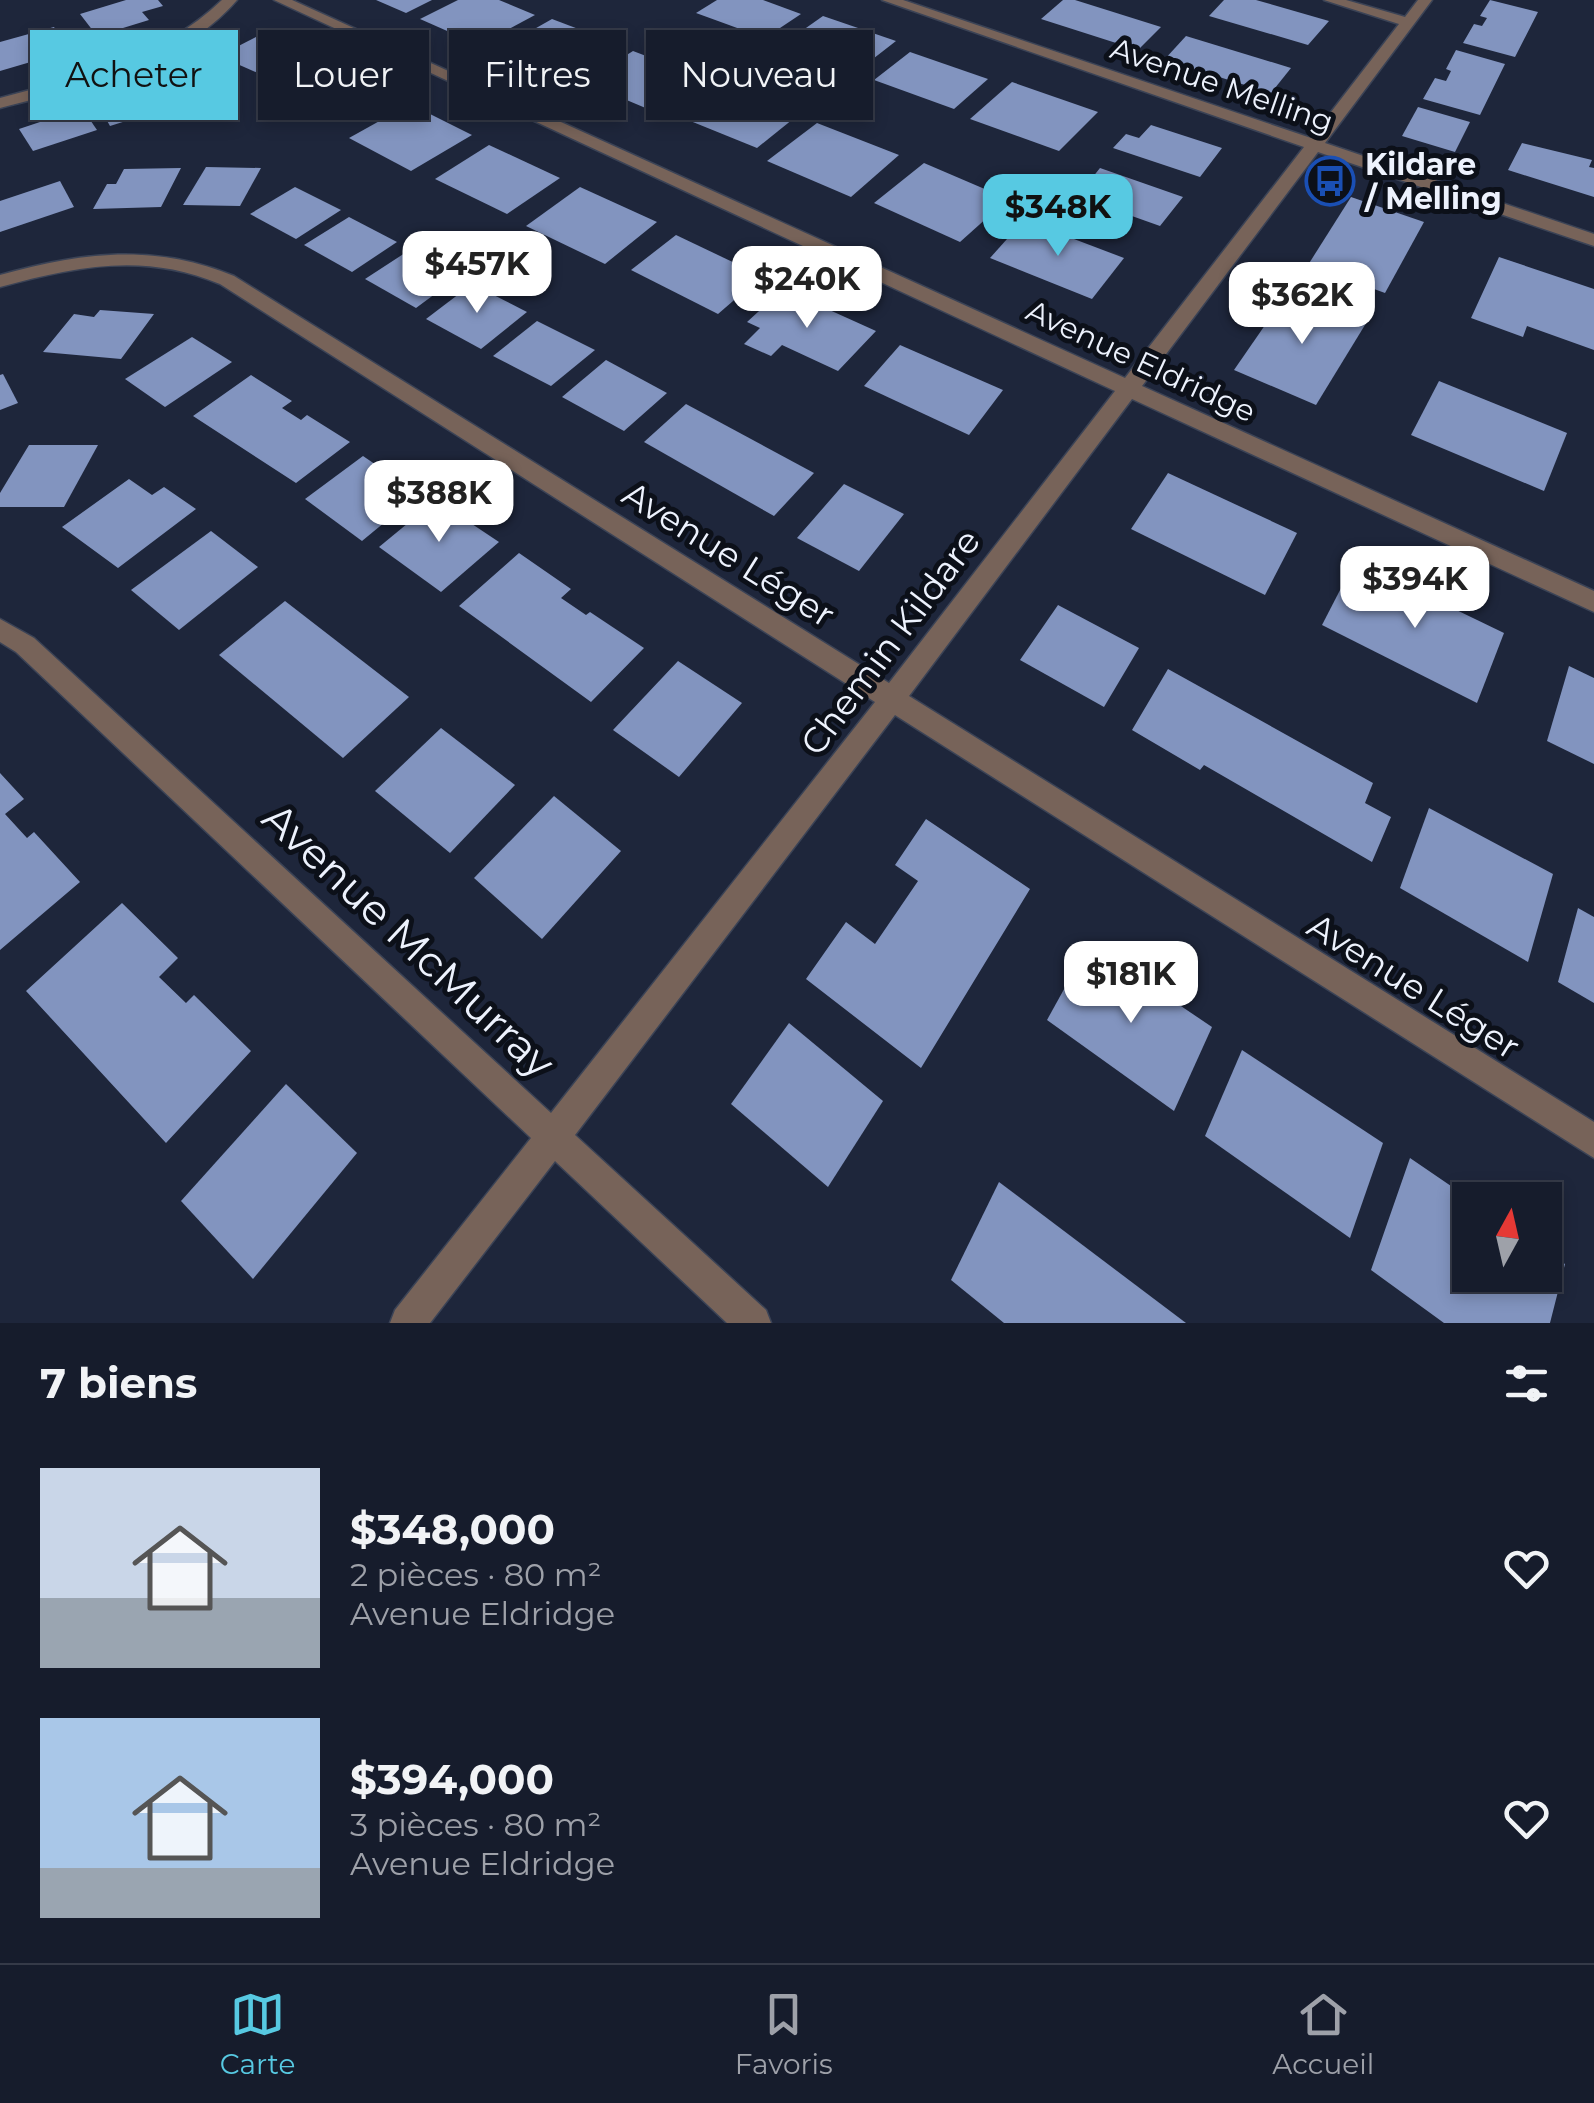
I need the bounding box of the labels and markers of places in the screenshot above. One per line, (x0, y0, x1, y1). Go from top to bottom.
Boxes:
place label: Kildare / Melling (1364, 146, 1502, 217)
bus stop icon: Kildare / Melling (1304, 155, 1356, 207)
pin: $348K (988, 174, 1128, 259)
pin: $457K (407, 231, 547, 316)
pin: $240K (737, 246, 877, 331)
pin: $362K (1232, 262, 1372, 347)
pin: $388K (369, 460, 509, 545)
pin: $394K (1345, 546, 1485, 631)
pin: $181K (1061, 941, 1201, 1026)

